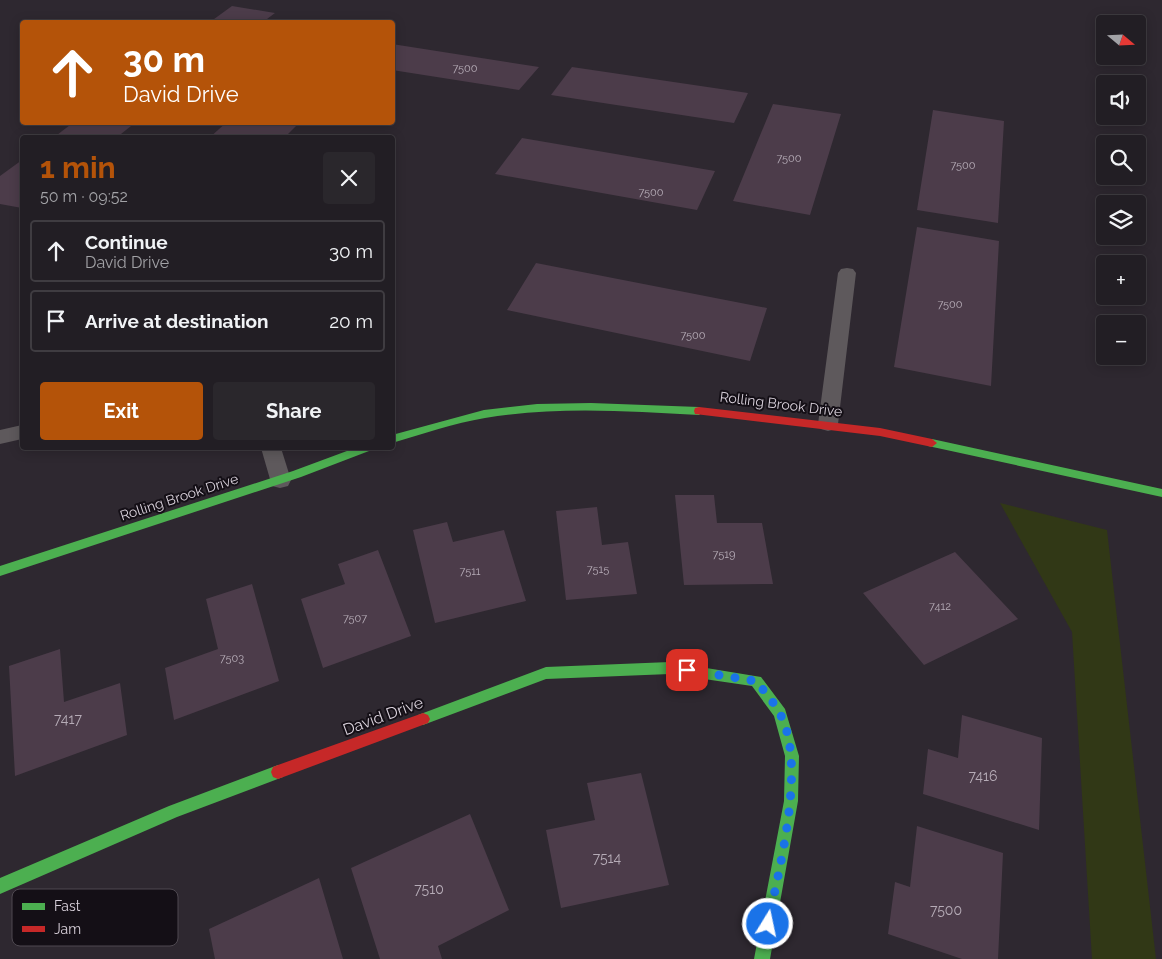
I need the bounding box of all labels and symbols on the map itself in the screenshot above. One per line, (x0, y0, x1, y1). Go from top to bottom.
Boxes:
north arrow (1096, 15, 1146, 65)
house number: 7500 (452, 62, 478, 75)
house number: 7500 (776, 152, 802, 165)
house number: 7500 (950, 159, 976, 172)
house number: 7500 (638, 186, 664, 199)
house number: 7500 (937, 298, 963, 311)
house number: 7500 (680, 329, 706, 342)
street label: Rolling Brook Drive (719, 389, 843, 419)
street label: Rolling Brook Drive (118, 470, 240, 524)
house number: 7519 (713, 548, 735, 561)
house number: 7515 (587, 563, 609, 576)
house number: 7511 (459, 565, 481, 578)
house number: 7412 (929, 600, 951, 613)
house number: 7507 (343, 612, 367, 625)
pin (666, 649, 708, 691)
house number: 7503 (220, 652, 244, 665)
street label: David Drive (340, 693, 426, 739)
house number: 7417 (54, 711, 82, 727)
house number: 7416 (969, 768, 997, 784)
house number: 7514 (593, 850, 622, 866)
house number: 7510 (414, 881, 444, 897)
legend (12, 889, 178, 946)
position arrow (741, 897, 793, 949)
text: Fast (54, 898, 81, 914)
house number: 7500 (930, 902, 962, 918)
text: Jam (54, 921, 81, 937)

